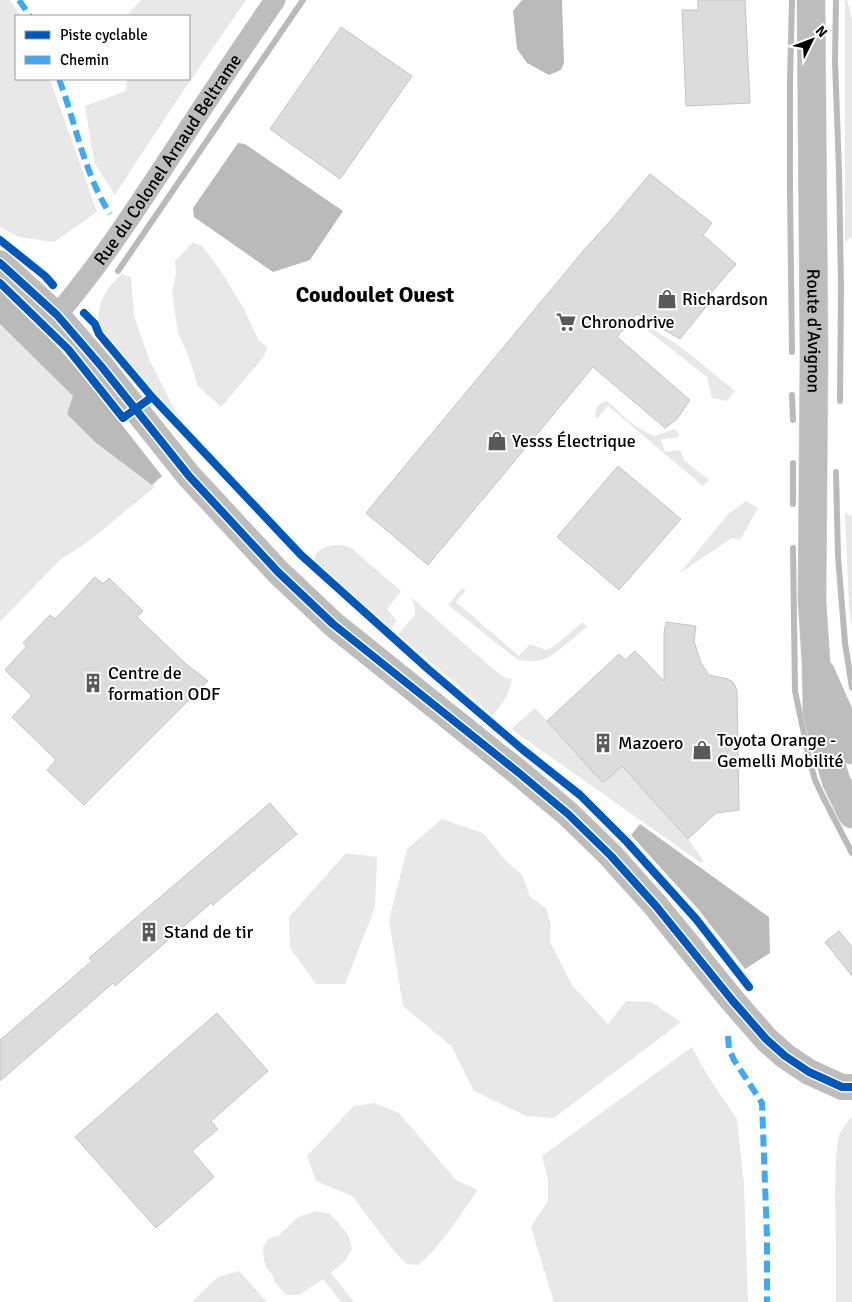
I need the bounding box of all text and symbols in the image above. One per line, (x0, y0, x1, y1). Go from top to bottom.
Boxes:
legend (15, 15, 190, 80)
north arrow (787, 15, 837, 65)
text: N (812, 22, 831, 41)
text: Piste cyclable (60, 26, 148, 44)
street label: Rue du Colonel Arnaud Beltrame (89, 50, 246, 269)
text: Chemin (60, 51, 109, 69)
street label: Route d'Avignon (802, 269, 825, 393)
district label: Coudoulet Ouest (296, 281, 454, 308)
shop icon: Richardson (656, 288, 678, 310)
place label: Richardson (682, 288, 768, 310)
supermarket icon: Chronodrive (555, 311, 577, 333)
place label: Chronodrive (581, 311, 675, 333)
shop icon: Yesss Électrique (486, 430, 508, 452)
place label: Yesss Électrique (512, 430, 636, 452)
place label: Centre de formation ODF (108, 662, 220, 705)
building icon: Centre de formation ODF (82, 672, 104, 694)
place label: Toyota Orange - Gemelli Mobilité (717, 729, 843, 772)
building icon: Mazoero (592, 732, 614, 754)
place label: Mazoero (618, 732, 683, 754)
shop icon: Toyota Orange - Gemelli Mobilité (691, 739, 713, 761)
building icon: Stand de tir (138, 921, 160, 943)
place label: Stand de tir (164, 921, 254, 943)

